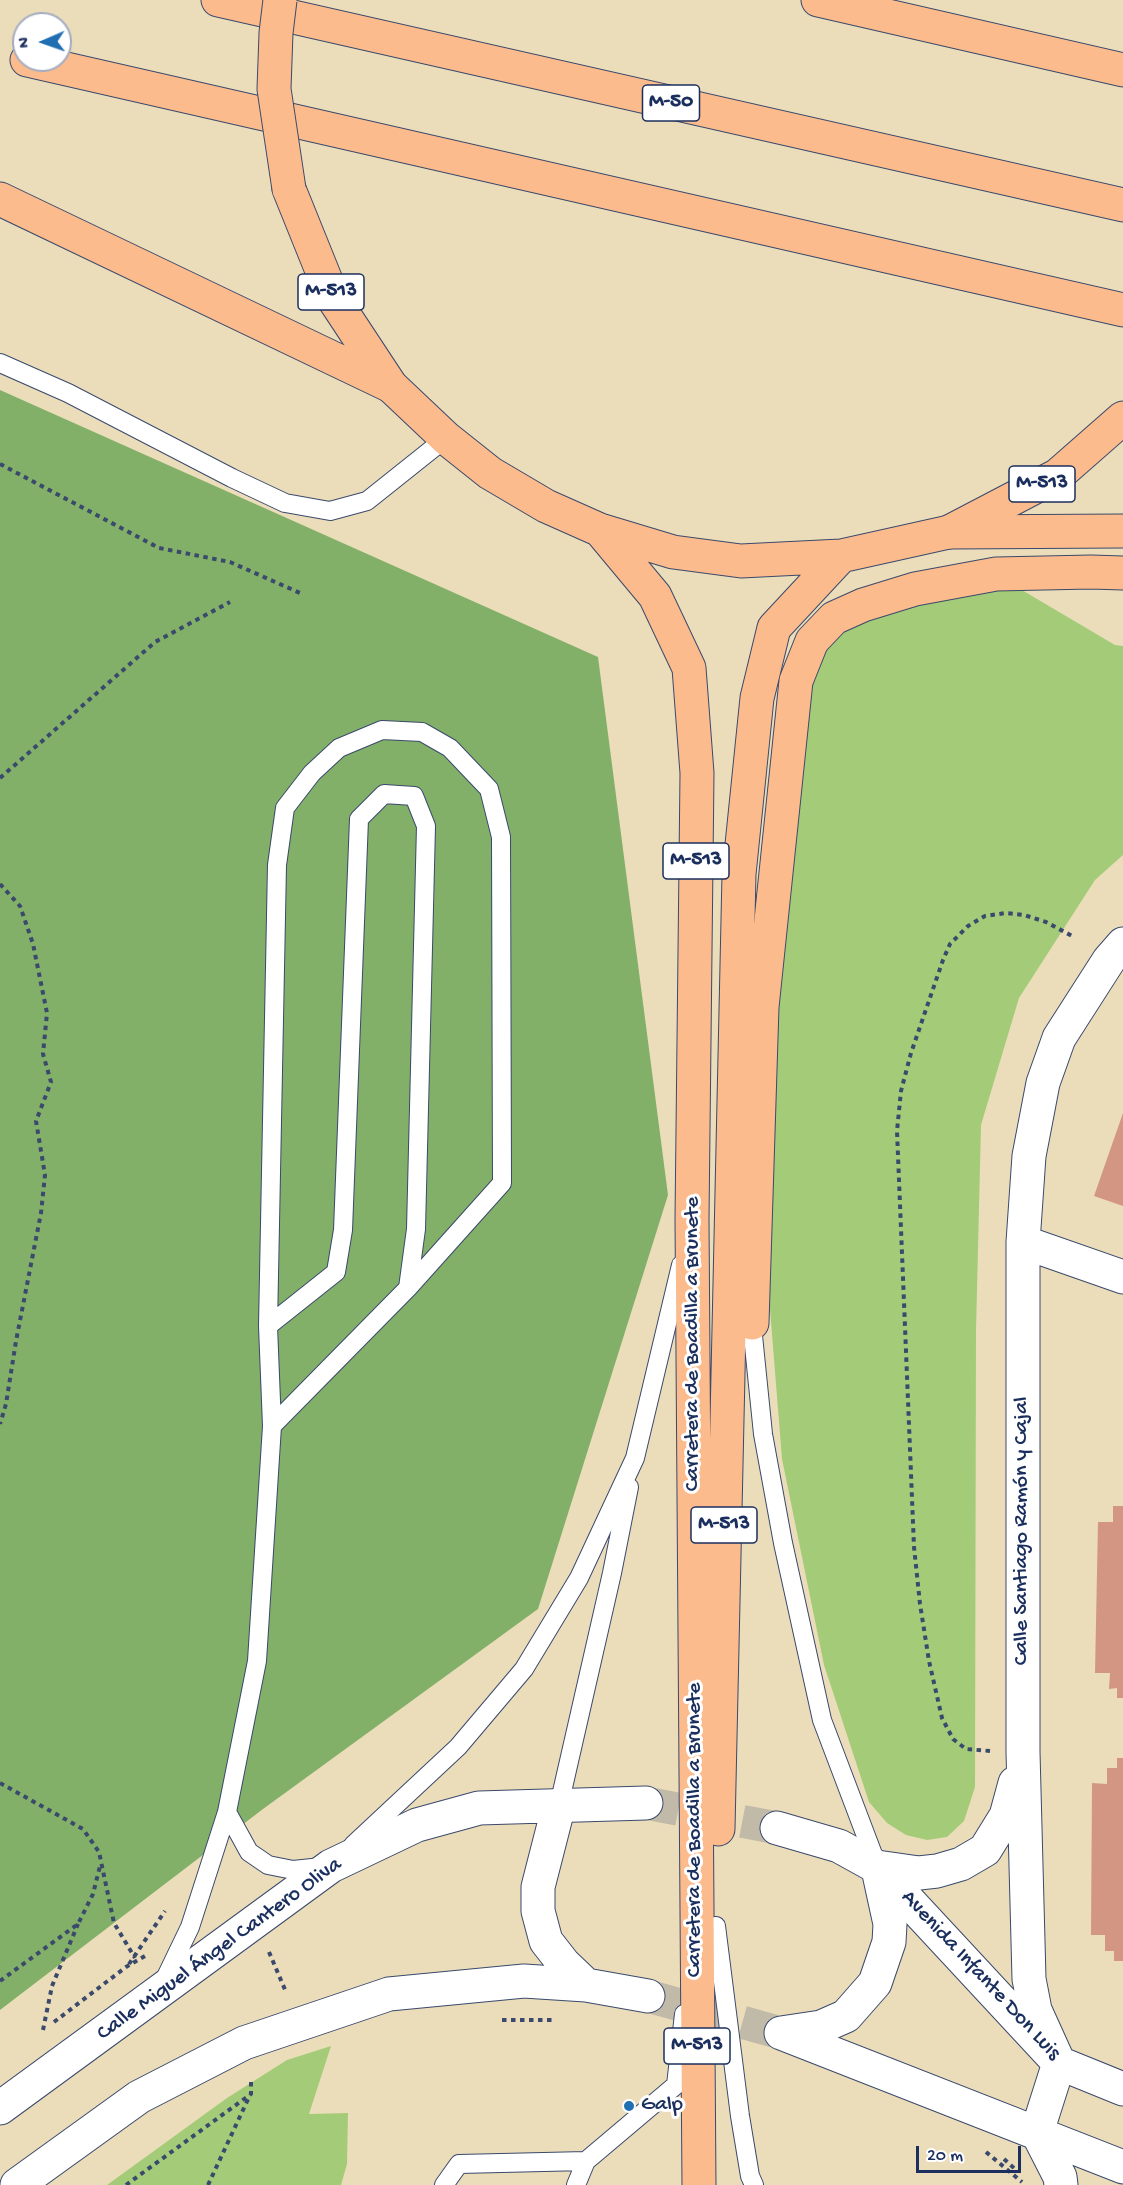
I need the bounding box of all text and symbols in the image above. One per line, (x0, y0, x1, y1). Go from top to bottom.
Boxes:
north arrow (12, 12, 72, 72)
text: N (16, 37, 35, 48)
road number: M-50 (642, 85, 700, 121)
road number: M-513 (298, 274, 364, 310)
road number: M-513 (1009, 466, 1075, 502)
road number: M-513 (663, 843, 729, 879)
street label: Carretera de Boadilla a Brunete (681, 1197, 707, 1491)
street label: Calle Santiago Ramón y Cajal (1010, 1397, 1036, 1665)
road number: M-513 (691, 1507, 757, 1543)
street label: Carretera de Boadilla a Brunete (683, 1683, 709, 1977)
street label: Calle Miguel Ángel Cantero Oliva (92, 1852, 348, 2048)
street label: Avenida Infante Don Luis (894, 1885, 1066, 2067)
road number: M-513 (664, 2028, 730, 2064)
place label: Galp (641, 2093, 683, 2119)
marker: Galp (622, 2099, 636, 2113)
scale bar (919, 2134, 1024, 2172)
text: 20 m (927, 2146, 963, 2167)

